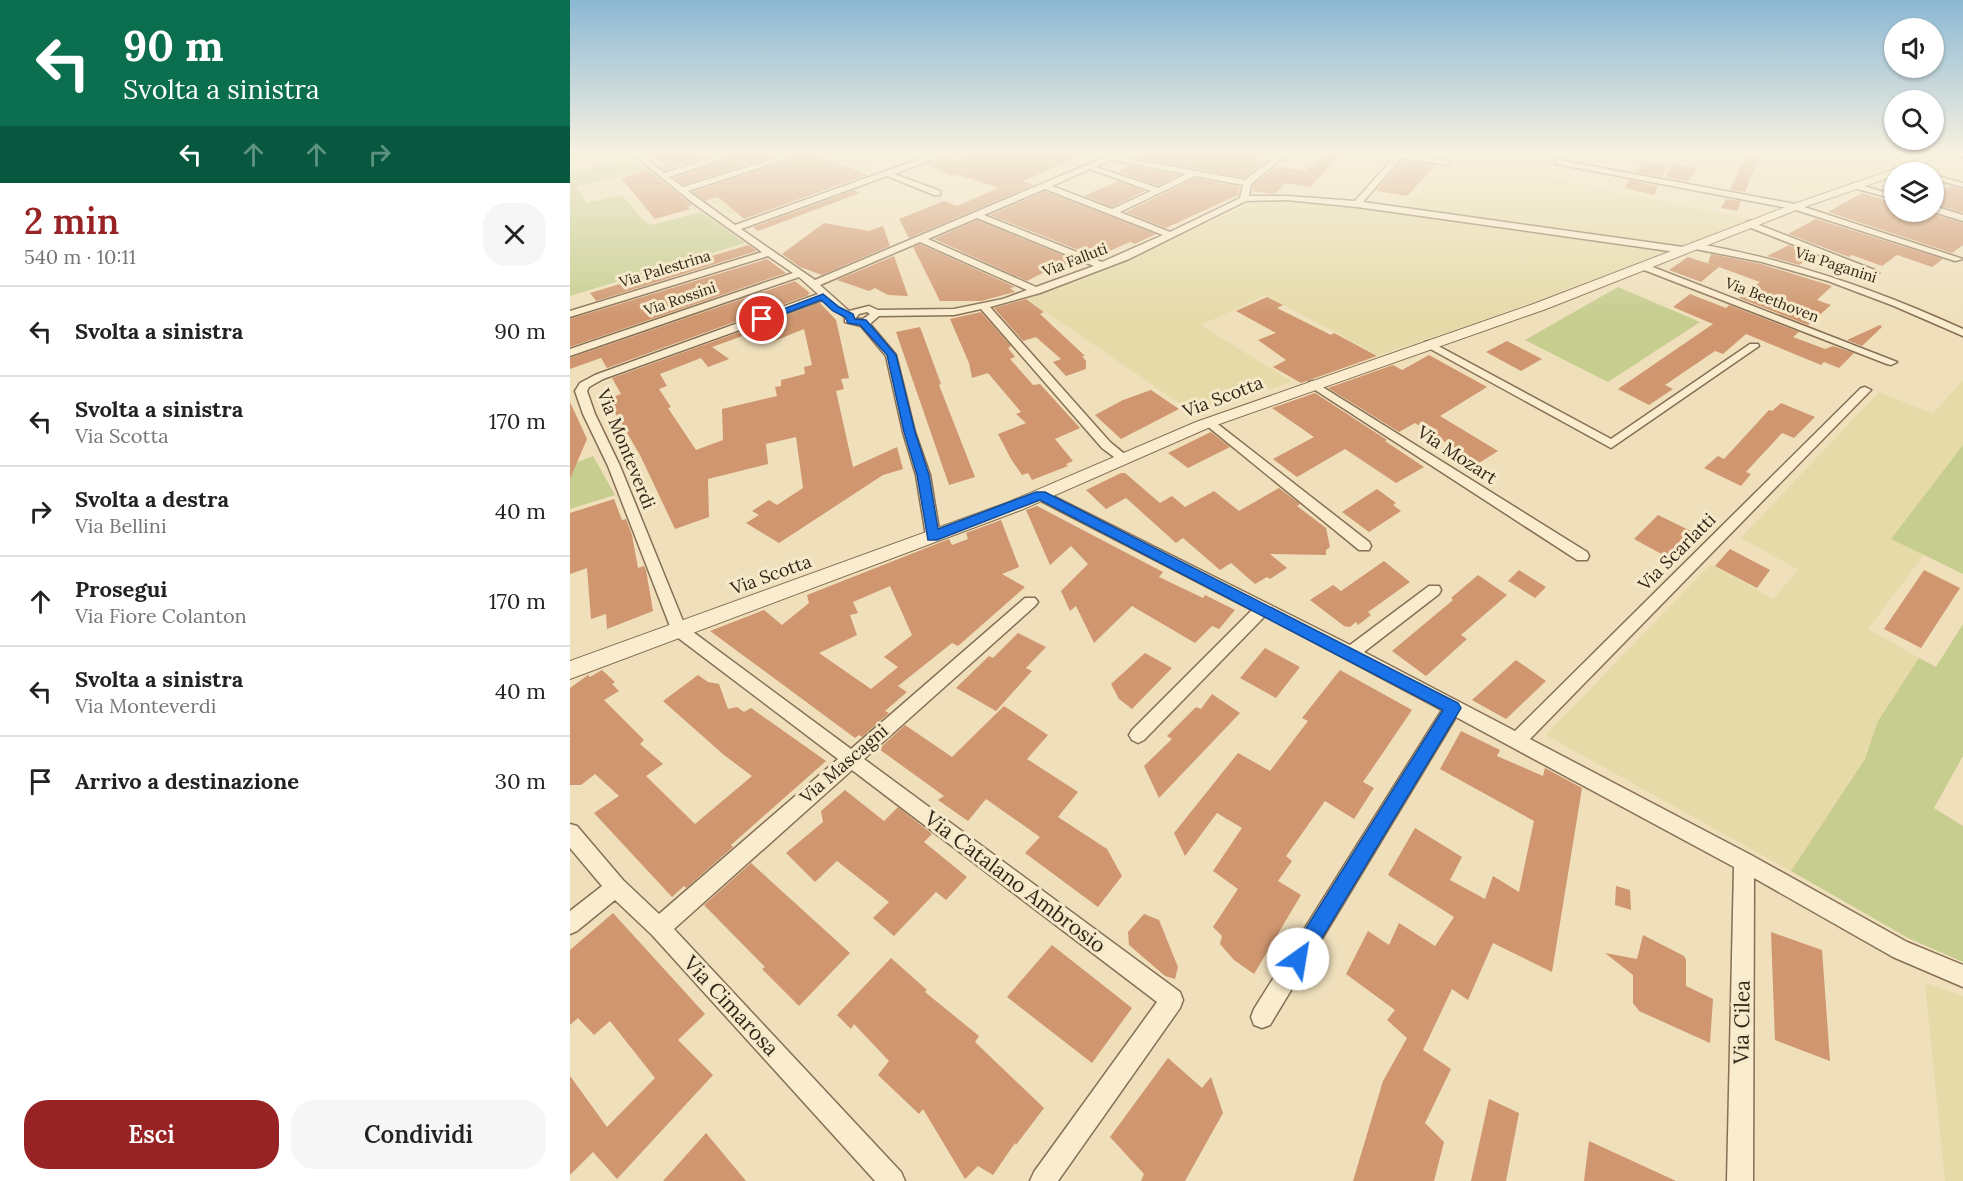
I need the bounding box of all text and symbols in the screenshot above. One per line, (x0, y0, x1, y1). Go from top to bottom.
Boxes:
map controls (1884, 18, 1944, 222)
button: sound (1884, 18, 1944, 78)
text: 90 m (123, 19, 224, 73)
icon: left (24, 24, 102, 102)
text: Svolta a sinistra (123, 72, 320, 106)
button: search (1884, 90, 1944, 150)
icon: left (174, 138, 207, 171)
icon: ahead (237, 138, 270, 171)
icon: ahead (300, 138, 333, 171)
icon: right (363, 138, 396, 171)
button: layers (1884, 162, 1944, 222)
text: 2 min (24, 198, 119, 244)
button: close (483, 203, 546, 266)
street label: Via Falluti (1039, 238, 1110, 281)
street label: Via Paganini (1792, 242, 1879, 287)
text: 540 m · 10:11 (24, 244, 136, 269)
street label: Via Palestrina (616, 246, 713, 292)
street label: Via Beethoven (1722, 273, 1822, 326)
street label: Via Rossini (640, 277, 718, 320)
pin (736, 293, 787, 344)
icon: arrive (745, 302, 778, 335)
icon: left (24, 315, 57, 348)
text: Svolta a sinistra (75, 317, 243, 345)
text: 90 m (494, 317, 546, 345)
street label: Via Scotta (1178, 371, 1266, 423)
street label: Via Monteverdi (592, 385, 661, 512)
text: Svolta a sinistra (75, 395, 243, 423)
icon: left (24, 405, 57, 438)
text: 170 m (489, 407, 546, 435)
street label: Via Mozart (1412, 420, 1502, 489)
text: Via Scotta (75, 423, 169, 448)
text: Svolta a destra (75, 485, 229, 513)
icon: right (24, 495, 57, 528)
text: 40 m (495, 497, 546, 525)
street label: Via Scarlatti (1632, 508, 1720, 596)
text: Via Bellini (75, 513, 167, 538)
street label: Via Scotta (726, 549, 814, 600)
text: Prosegui (75, 575, 167, 603)
icon: ahead (24, 585, 57, 618)
text: 170 m (489, 587, 546, 615)
text: Via Fiore Colanton (75, 603, 247, 628)
text: Svolta a sinistra (75, 665, 243, 693)
icon: left (24, 675, 57, 708)
text: 40 m (495, 677, 546, 705)
text: Via Monteverdi (75, 693, 216, 718)
street label: Via Mascagni (794, 719, 893, 809)
icon: arrive (24, 765, 57, 798)
text: Arrivo a destinazione (75, 767, 299, 795)
text: 30 m (495, 767, 546, 795)
street label: Via Catalano Ambrosio (918, 804, 1111, 959)
position arrow (1266, 927, 1330, 991)
street label: Via Cimarosa (677, 949, 785, 1062)
street label: Via Cilea (1727, 980, 1756, 1065)
button: Esci (24, 1100, 279, 1169)
button: Condividi (291, 1100, 546, 1169)

